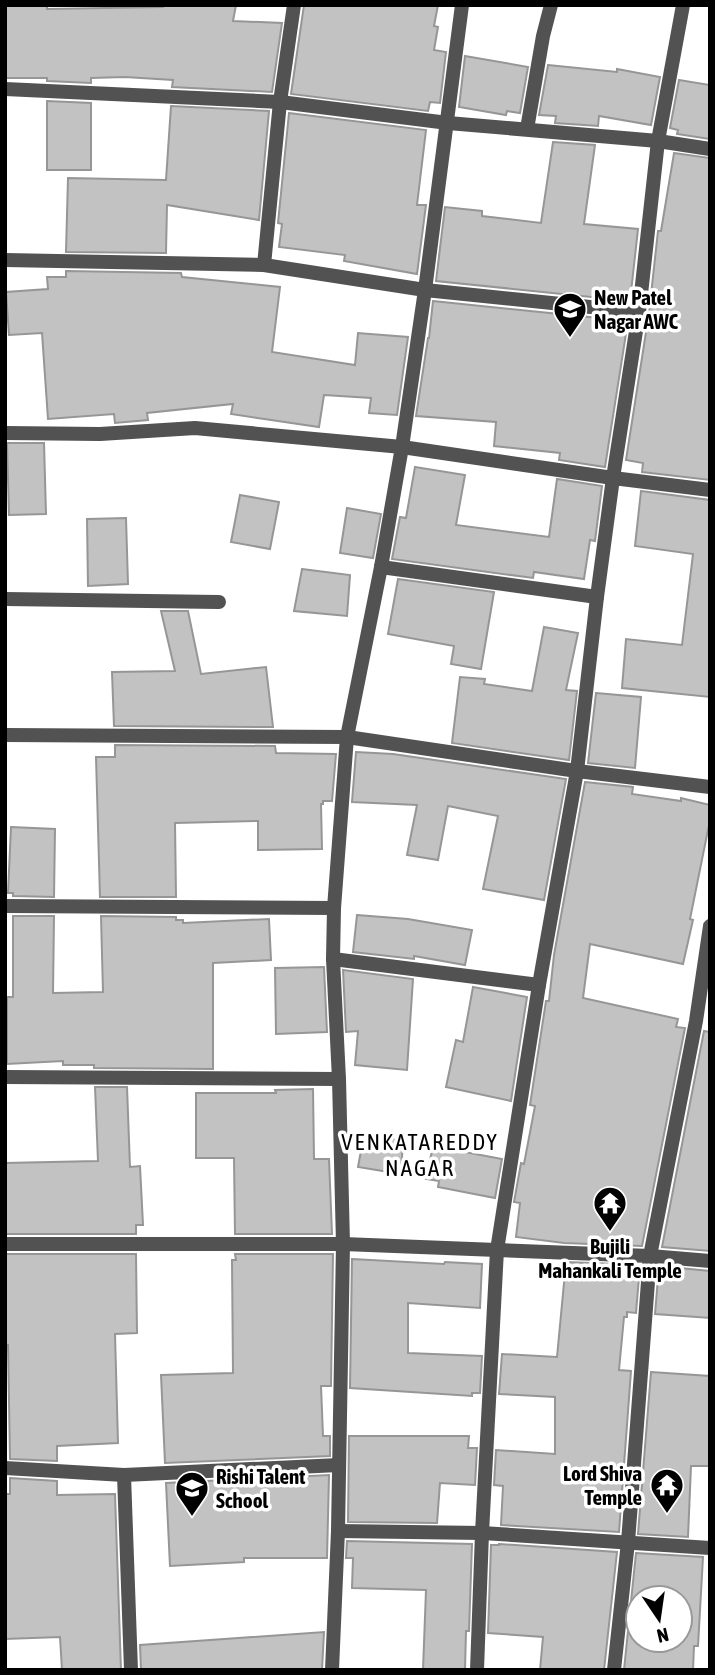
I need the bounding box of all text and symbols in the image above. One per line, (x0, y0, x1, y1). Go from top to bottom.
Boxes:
place label: New Patel Nagar AWC (594, 285, 678, 333)
school or university icon: New Patel Nagar AWC (551, 290, 589, 339)
district label: VENKATAREDDY NAGAR (341, 1129, 499, 1181)
temple icon: Bujili Mahankali Temple (591, 1184, 629, 1233)
place label: Bujili Mahankali Temple (538, 1234, 682, 1282)
place label: Lord Shiva Temple (563, 1461, 642, 1509)
place label: Rishi Talent School (216, 1464, 305, 1512)
temple icon: Lord Shiva Temple (648, 1466, 686, 1515)
school or university icon: Rishi Talent School (173, 1469, 211, 1518)
north arrow (624, 1584, 694, 1654)
text: N (655, 1624, 671, 1648)

